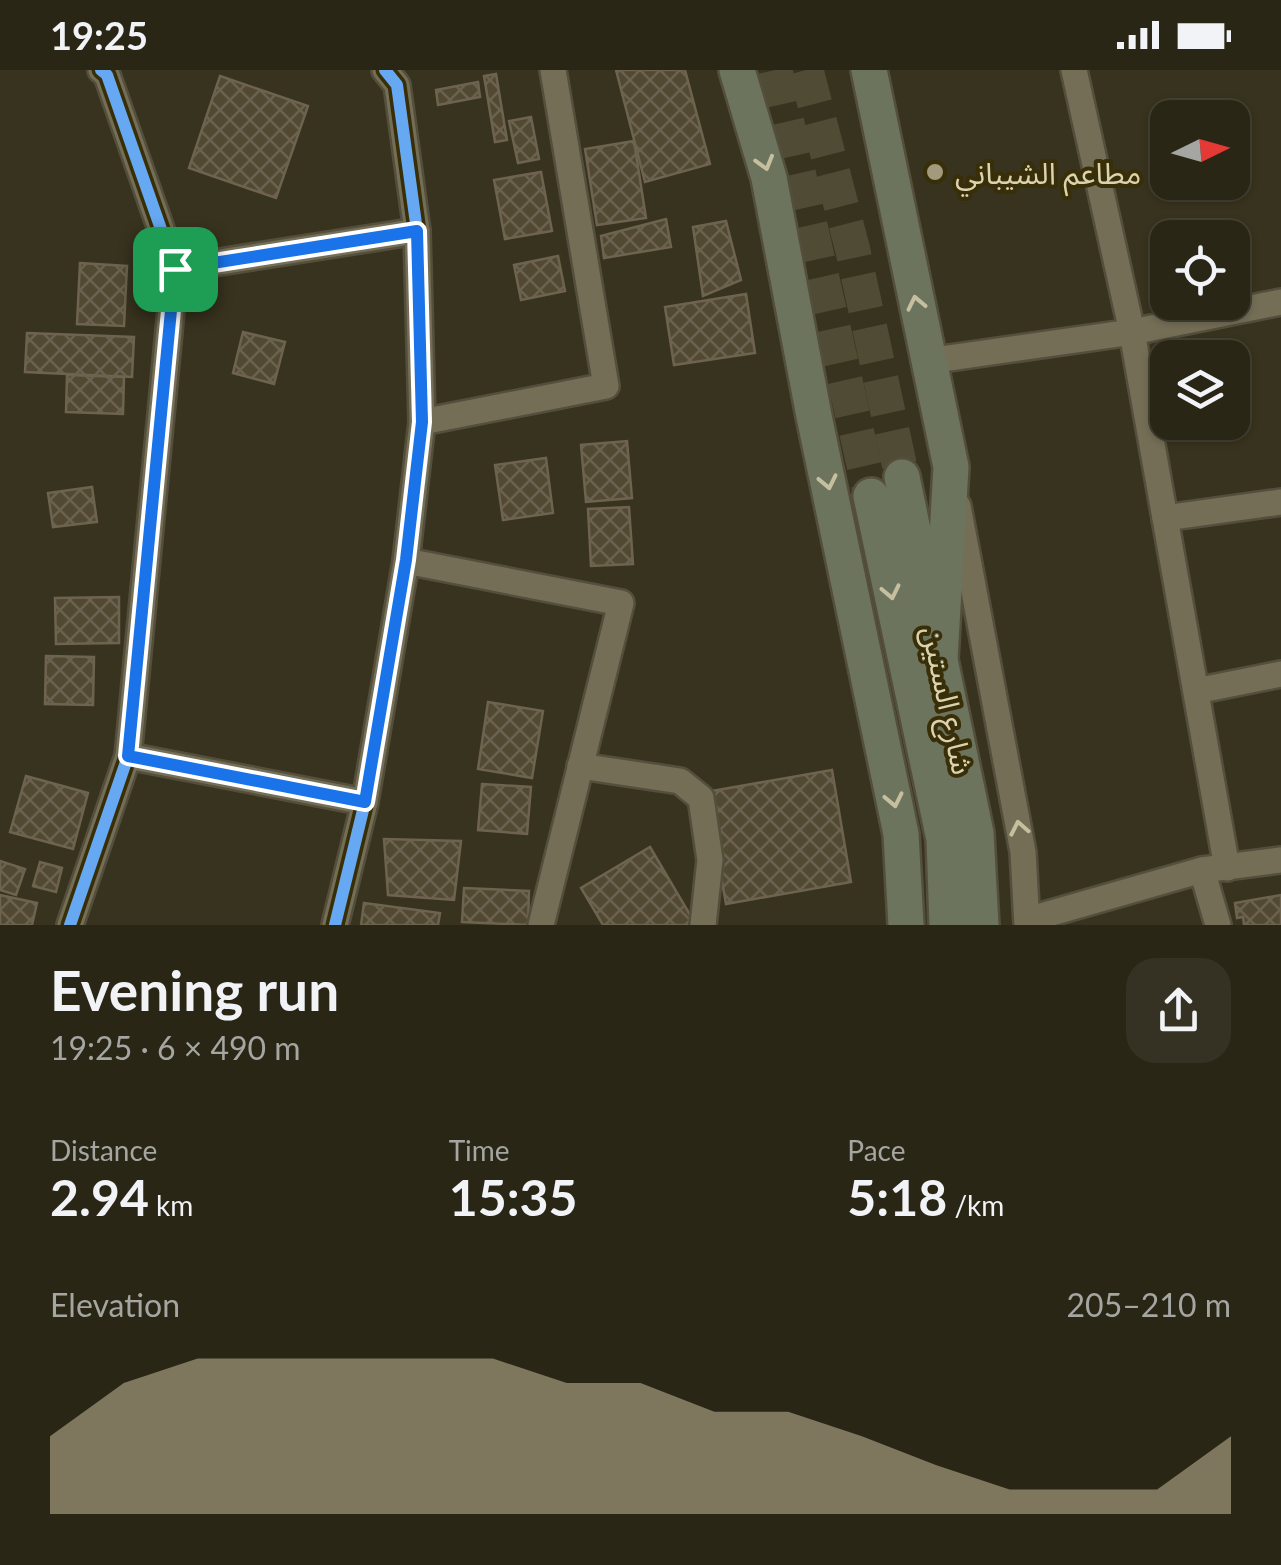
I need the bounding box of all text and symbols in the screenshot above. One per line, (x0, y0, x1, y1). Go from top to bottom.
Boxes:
text: 19:25 (50, 12, 148, 58)
north arrow (1150, 100, 1250, 200)
map controls (1150, 100, 1250, 440)
one-way arrow (753, 154, 774, 171)
place label: مطاعم الشيباني (955, 154, 1141, 197)
marker: مطاعم الشيباني (924, 161, 946, 183)
button: locate (1150, 220, 1250, 320)
pin (133, 227, 218, 312)
icon: arrive (148, 242, 203, 297)
one-way arrow (907, 295, 928, 312)
button: layers (1150, 340, 1250, 440)
one-way arrow (816, 473, 837, 490)
one-way arrow (879, 583, 900, 600)
street label: شارع الستين (910, 622, 982, 779)
one-way arrow (883, 791, 904, 808)
one-way arrow (1009, 820, 1030, 836)
text: Evening run (50, 957, 339, 1023)
button: share (1126, 958, 1231, 1063)
text: 19:25 · 6 × 490 m (50, 1028, 301, 1067)
text: Distance (50, 1133, 157, 1167)
text: Time (449, 1133, 510, 1167)
text: Pace (847, 1133, 906, 1167)
text: 2.94 (50, 1167, 149, 1227)
text: 15:35 (449, 1167, 578, 1227)
text: 5:18 (847, 1167, 947, 1227)
text: km (149, 1188, 193, 1222)
text: /km (947, 1188, 1004, 1222)
text: Elevation (50, 1285, 180, 1324)
text: 205–210 m (1067, 1285, 1231, 1324)

